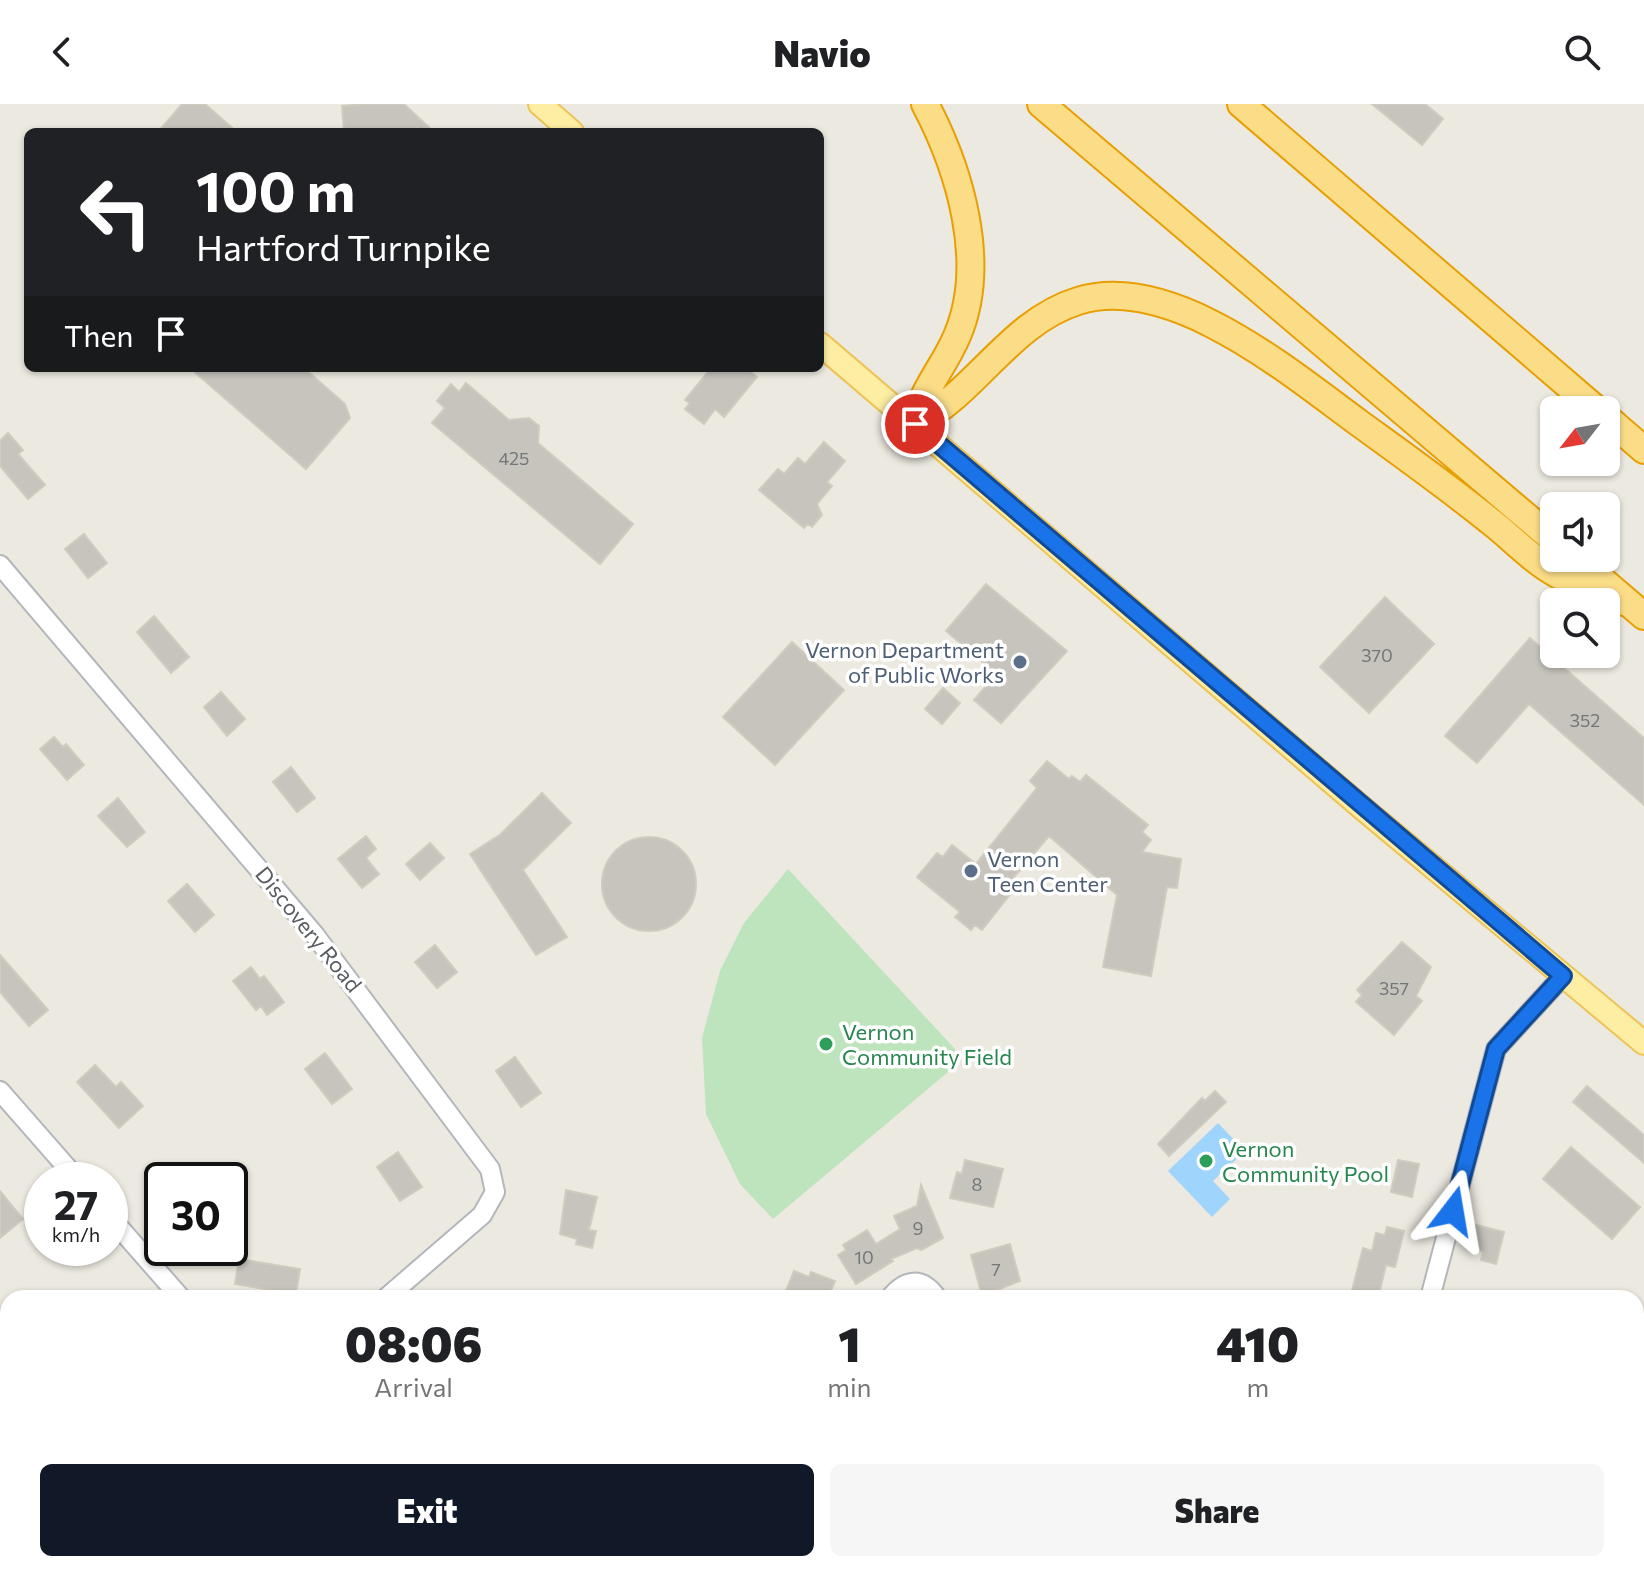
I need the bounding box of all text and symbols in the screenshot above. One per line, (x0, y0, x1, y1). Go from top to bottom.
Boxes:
icon: back (40, 30, 84, 74)
text: Navio (773, 30, 871, 74)
icon: search (1560, 30, 1604, 74)
text: 100 m (196, 155, 355, 224)
icon: left (64, 160, 168, 264)
text: Hartford Turnpike (196, 224, 491, 268)
icon: arrive (149, 312, 193, 356)
text: Then (64, 316, 133, 353)
pin (881, 390, 949, 458)
north arrow (1540, 396, 1620, 476)
map controls (1540, 396, 1620, 668)
icon: arrive (893, 402, 937, 446)
house number: 425 (499, 447, 529, 469)
button: sound (1540, 492, 1620, 572)
button: search (1540, 588, 1620, 668)
place label: Vernon Department of Public Works (805, 636, 1004, 688)
house number: 370 (1361, 644, 1393, 666)
marker: Vernon Department of Public Works (1011, 653, 1029, 671)
house number: 352 (1570, 709, 1600, 731)
place label: Vernon Teen Center (987, 845, 1108, 897)
street label: Discovery Road (250, 861, 368, 997)
marker: Vernon Teen Center (962, 862, 980, 880)
house number: 357 (1379, 977, 1409, 999)
place label: Vernon Community Field (842, 1018, 1012, 1070)
marker: Vernon Community Field (817, 1035, 835, 1053)
place label: Vernon Community Pool (1222, 1135, 1389, 1187)
marker: Vernon Community Pool (1197, 1152, 1215, 1170)
speed limit sign: 30 (144, 1162, 248, 1266)
position arrow (1411, 1169, 1495, 1253)
house number: 8 (972, 1173, 983, 1195)
text: 27 (54, 1179, 98, 1228)
house number: 9 (913, 1217, 923, 1239)
text: km/h (52, 1222, 100, 1246)
house number: 10 (854, 1246, 874, 1268)
house number: 7 (991, 1258, 1001, 1280)
text: 08:06 (345, 1313, 483, 1372)
text: 1 (838, 1313, 861, 1372)
text: 410 (1216, 1313, 1299, 1372)
text: Arrival (374, 1371, 453, 1402)
text: min (827, 1371, 872, 1402)
text: m (1246, 1371, 1269, 1402)
button: Exit (40, 1464, 814, 1556)
button: Share (830, 1464, 1604, 1556)

